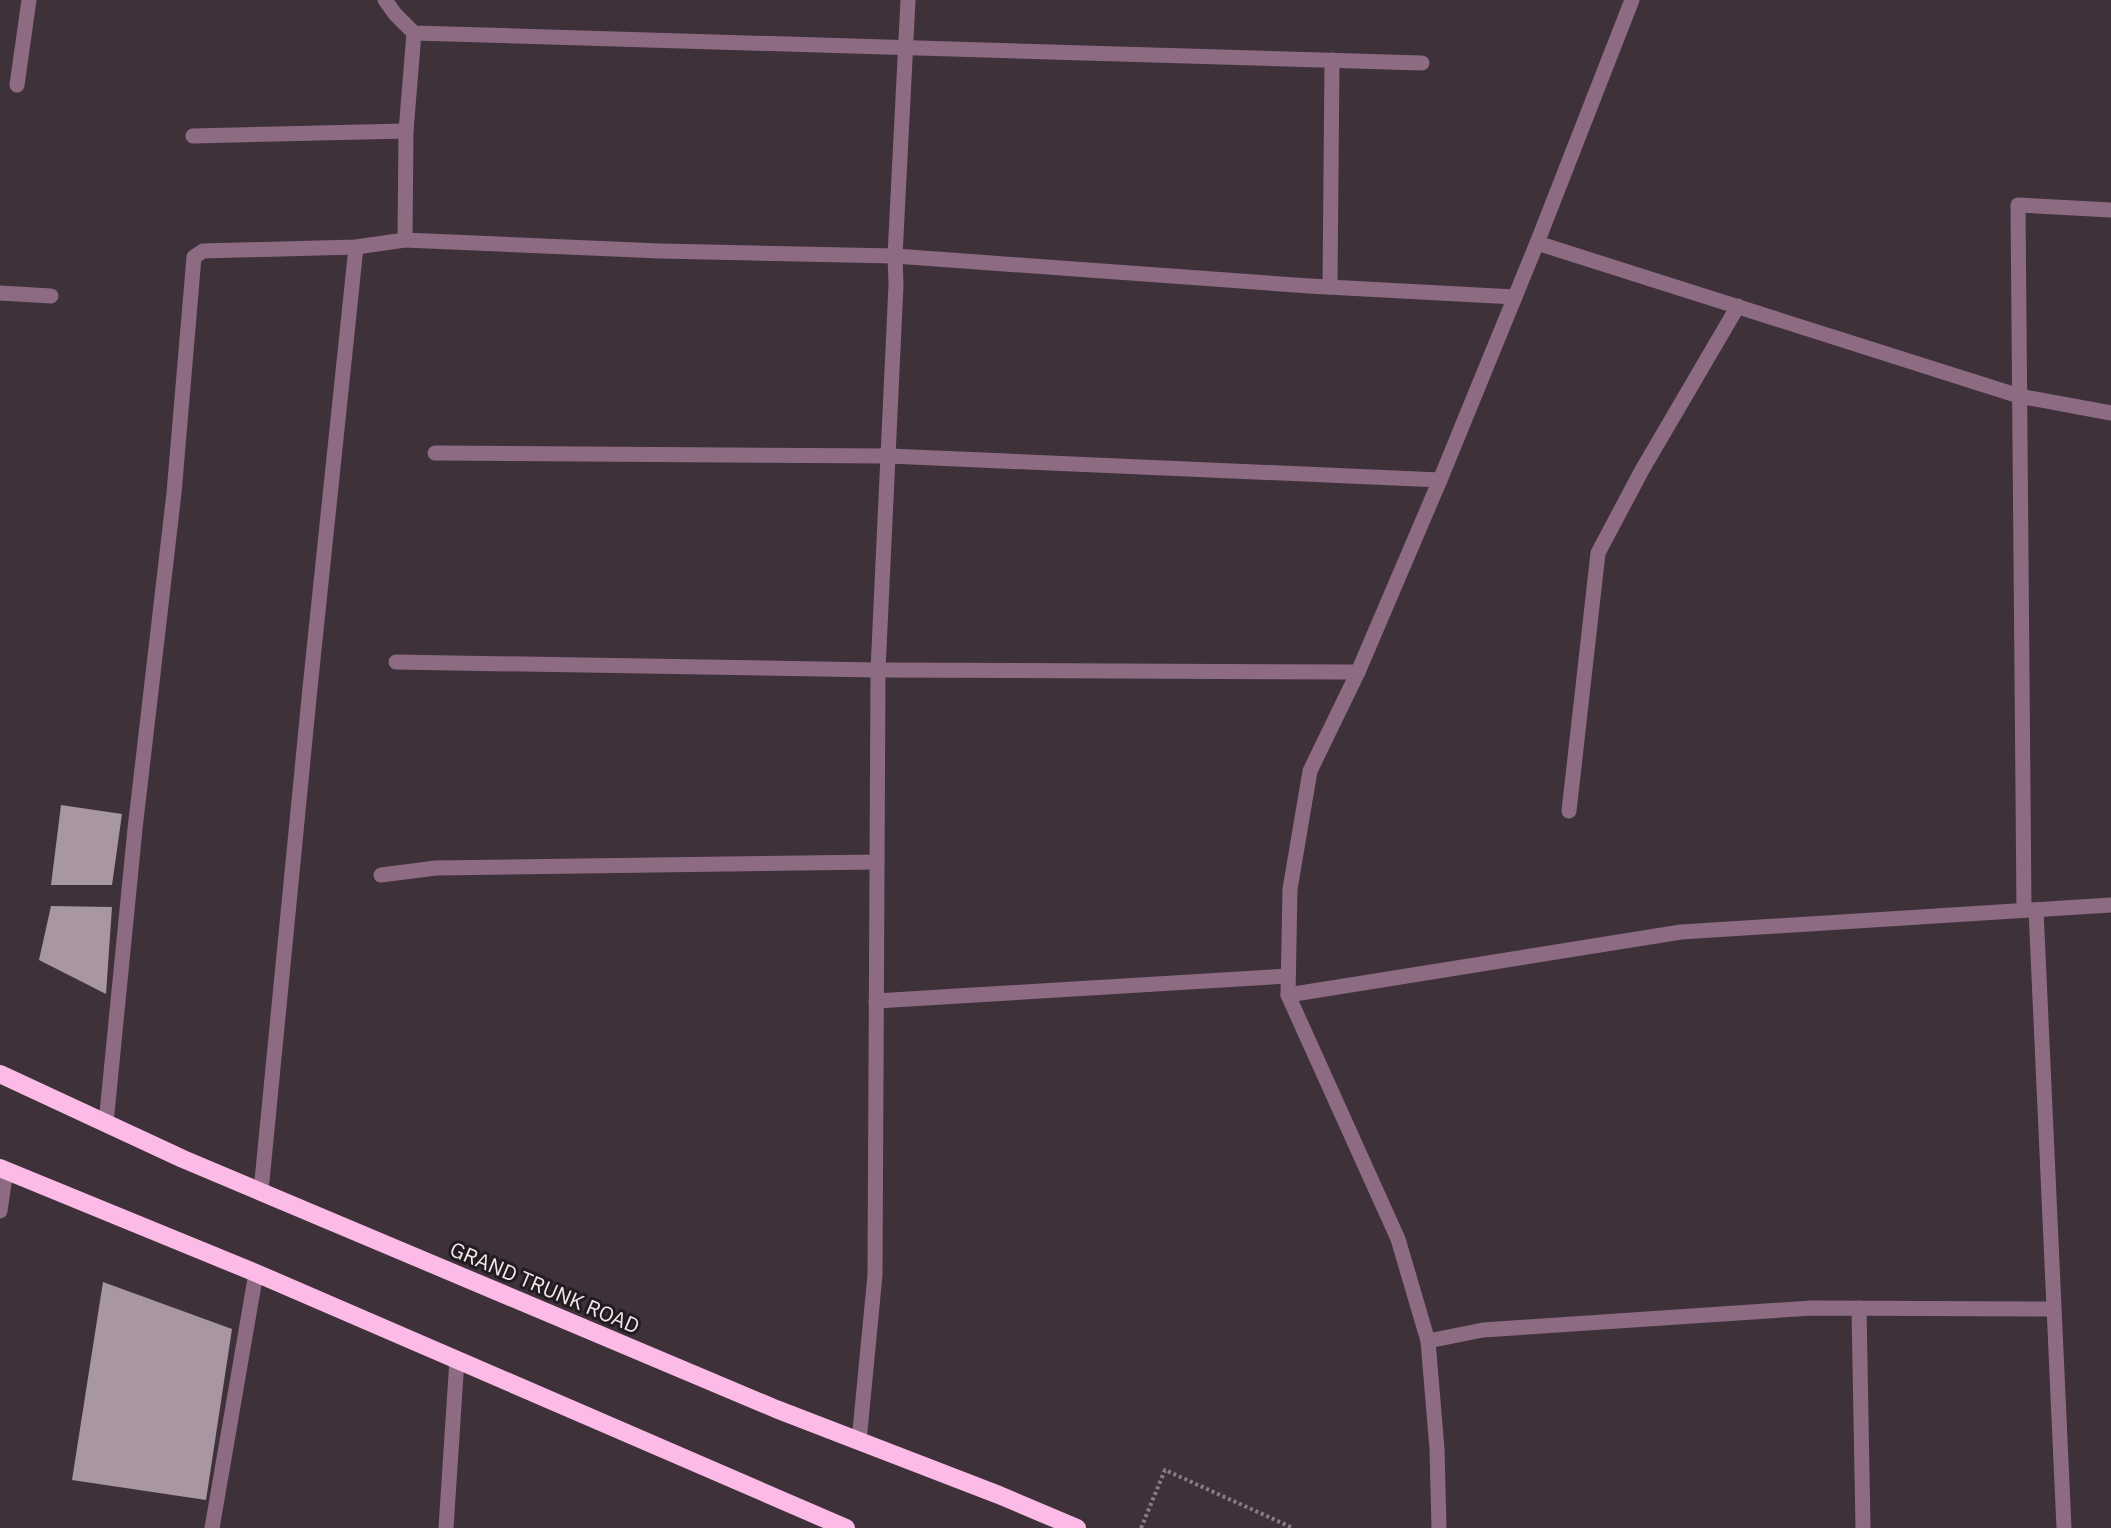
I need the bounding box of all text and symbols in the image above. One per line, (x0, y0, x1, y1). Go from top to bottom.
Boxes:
street label: GRAND TRUNK ROAD (446, 1234, 644, 1340)

